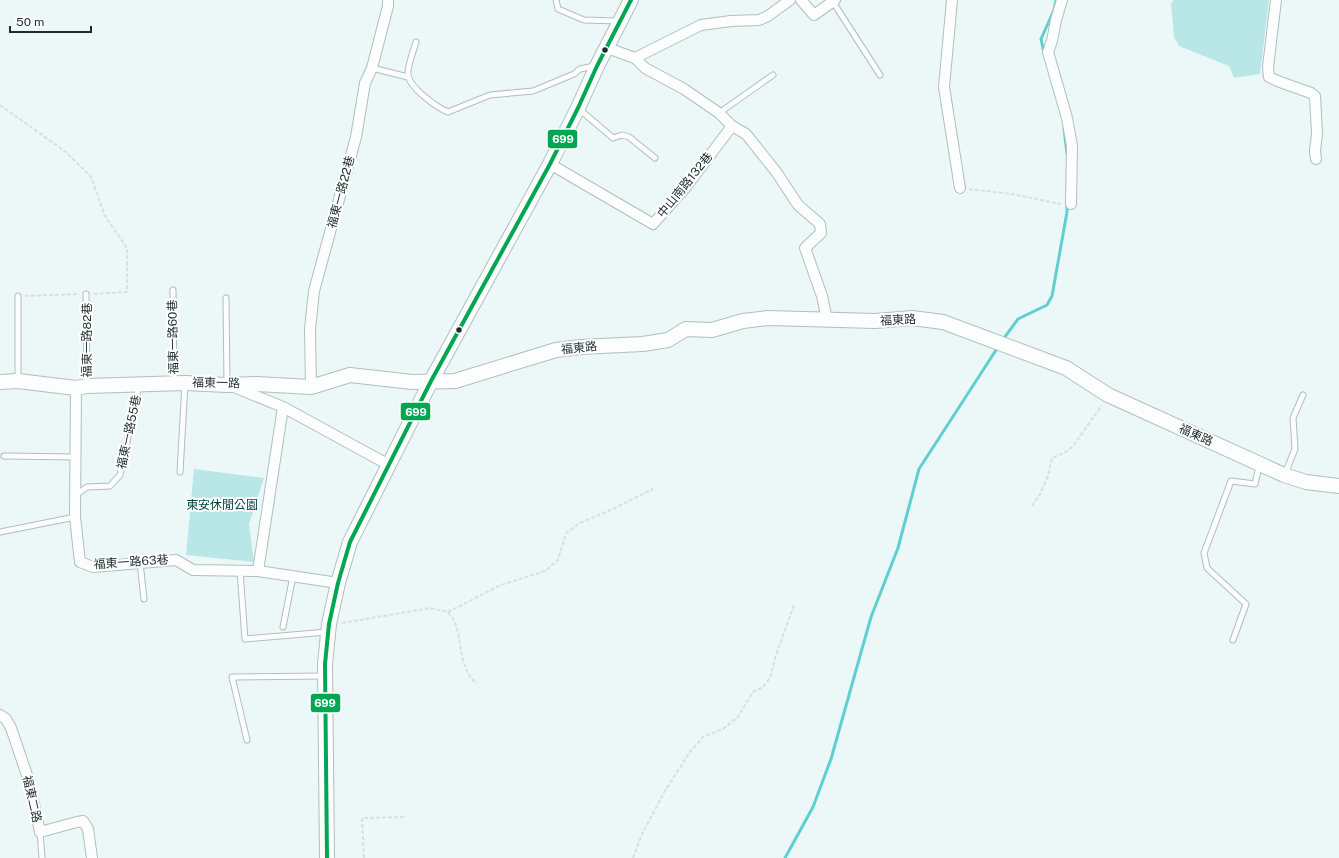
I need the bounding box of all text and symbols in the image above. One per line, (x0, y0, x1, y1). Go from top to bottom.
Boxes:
scale bar (10, 8, 91, 34)
text: 50 m (16, 15, 44, 29)
unlabelled marker (600, 45, 610, 55)
line badge: 699 (547, 129, 578, 149)
text: 699 (552, 133, 574, 145)
street label: 中山南路132巷 (655, 150, 715, 220)
street label: 福東一路22巷 (325, 154, 357, 230)
street label: 福東一路60巷 (165, 300, 181, 374)
street label: 福東一路82巷 (80, 303, 94, 377)
street label: 福東路 (880, 312, 916, 328)
unlabelled marker (454, 325, 464, 335)
street label: 福東路 (560, 339, 598, 357)
street label: 福東一路 (192, 376, 240, 390)
street label: 福東一路55巷 (114, 394, 144, 470)
line badge: 699 (400, 402, 431, 421)
text: 699 (405, 406, 427, 418)
street label: 福東路 (1177, 421, 1215, 449)
park label: 東安休閒公園 (186, 498, 258, 512)
street label: 福東一路63巷 (93, 552, 169, 572)
line badge: 699 (310, 693, 341, 713)
text: 699 (314, 697, 336, 709)
street label: 福東二路 (20, 774, 44, 824)

